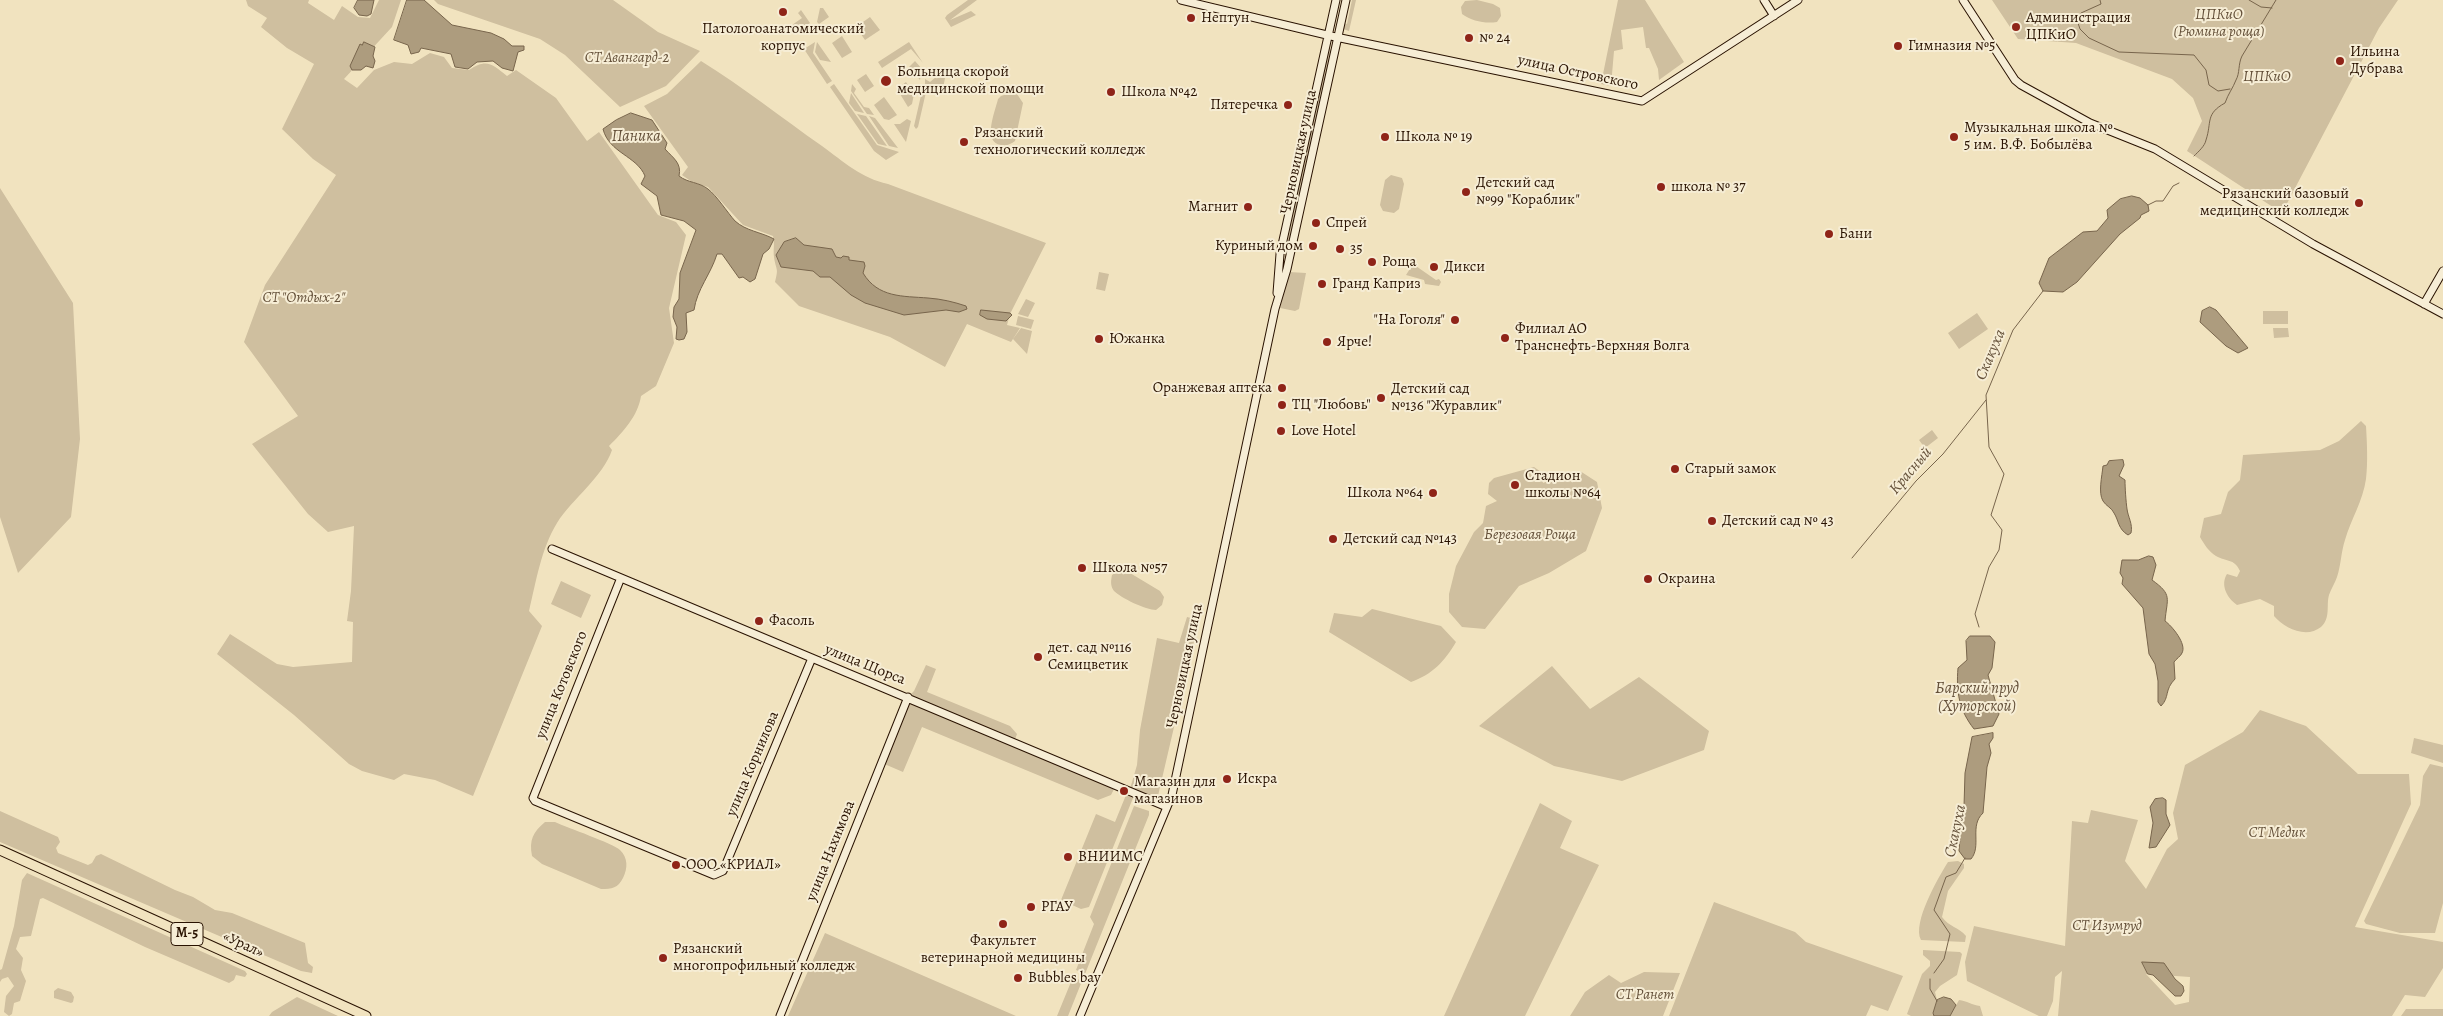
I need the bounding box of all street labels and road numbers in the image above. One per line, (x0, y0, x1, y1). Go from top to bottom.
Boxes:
street label: улица Островского (1516, 51, 1640, 95)
street label: Черновицкая улица (1277, 88, 1321, 216)
street label: Черновицкая улица (1163, 602, 1207, 730)
street label: улица Котовского (532, 628, 592, 742)
street label: улица Щорса (822, 641, 908, 689)
street label: улица Корнилова (723, 709, 783, 819)
street label: улица Нахимова (803, 798, 859, 904)
road number: М-5 (171, 922, 203, 946)
street label: «Урал» (220, 928, 266, 962)

